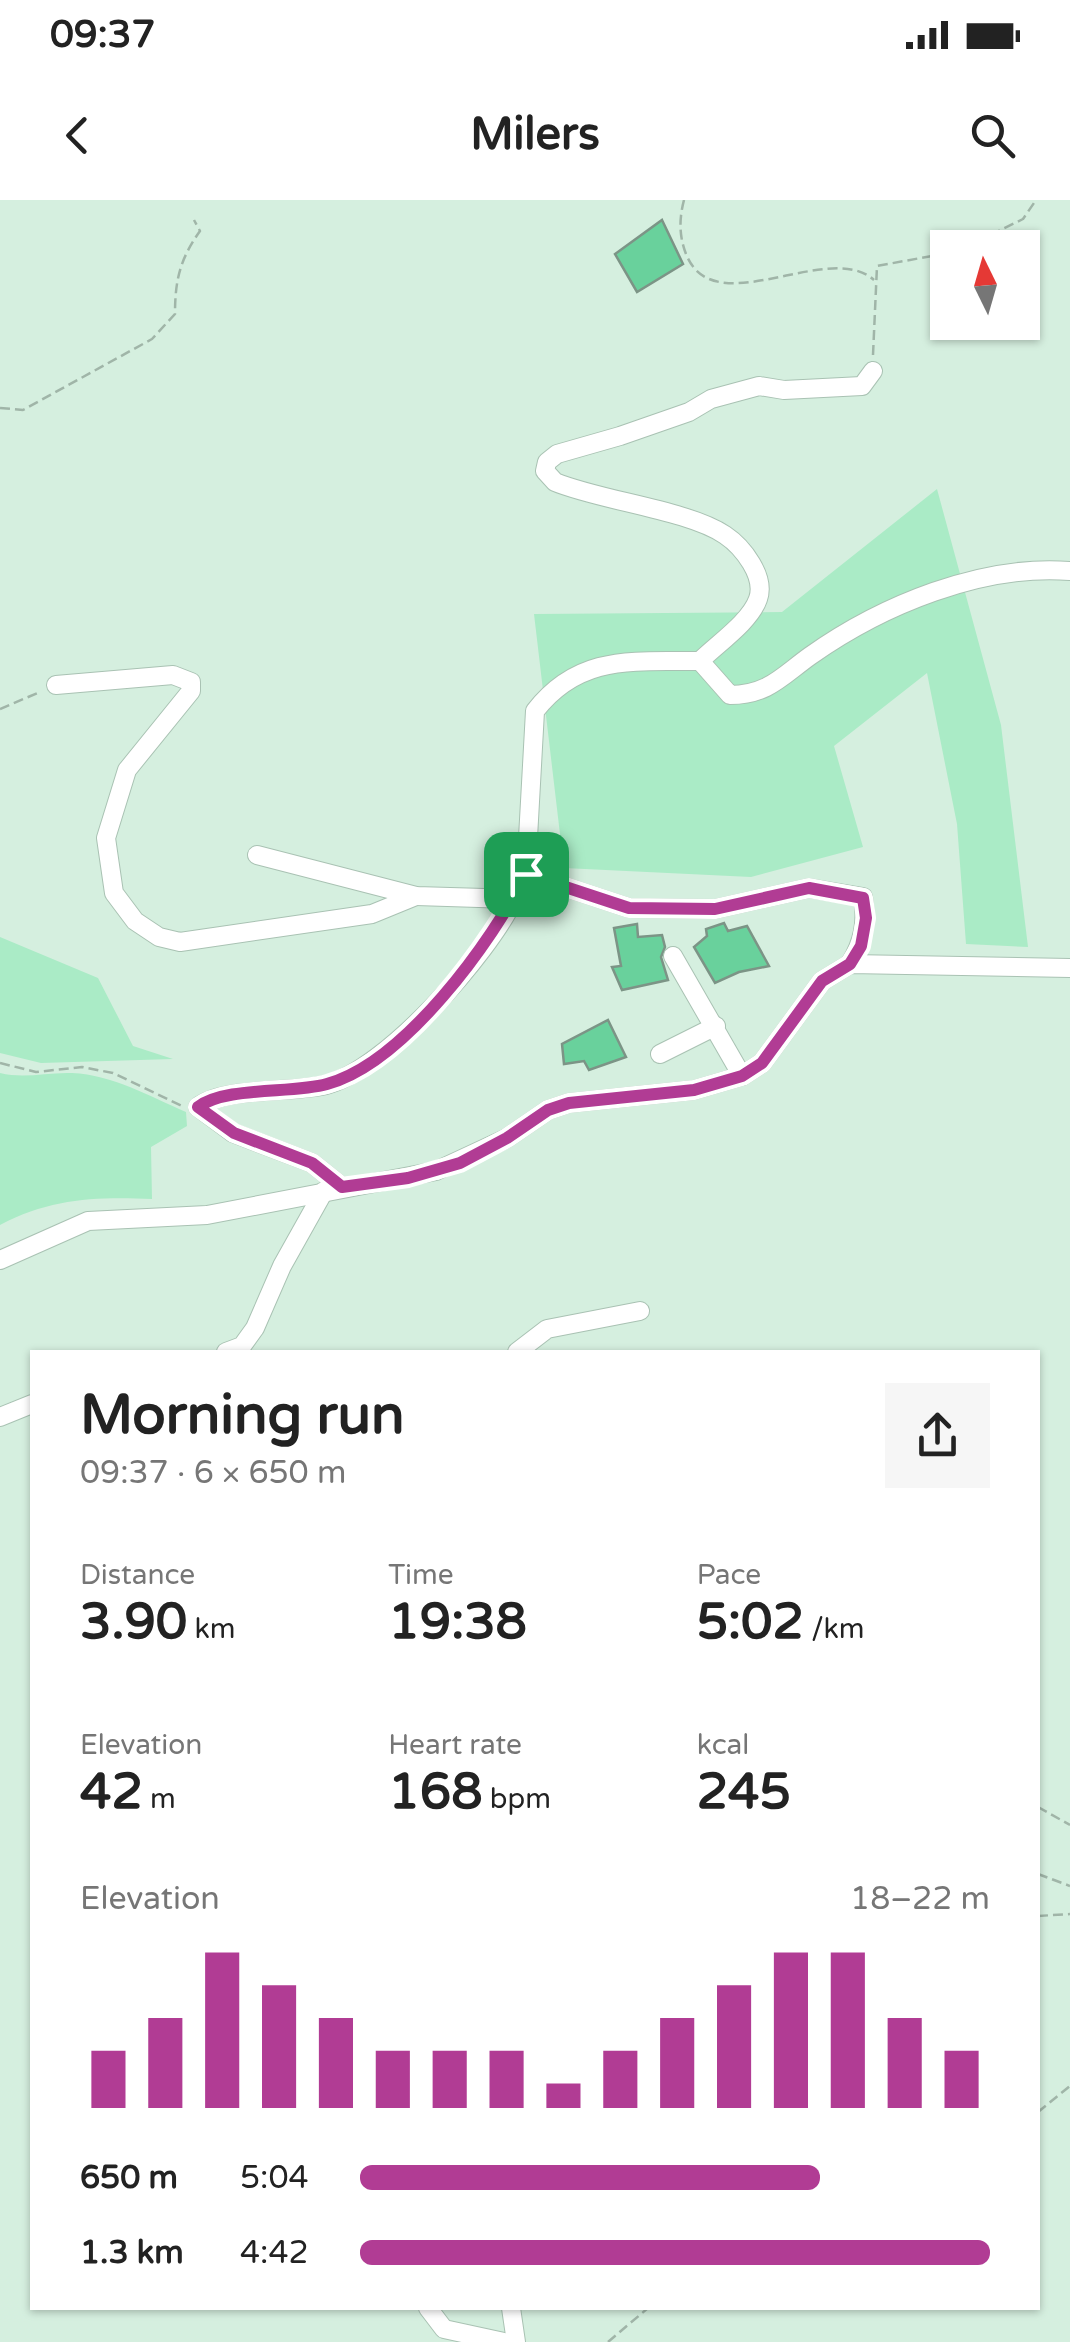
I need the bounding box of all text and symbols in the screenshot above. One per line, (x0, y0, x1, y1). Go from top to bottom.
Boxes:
text: 09:37 (50, 12, 155, 58)
icon: back (50, 108, 105, 163)
text: Milers (470, 108, 600, 162)
icon: search (965, 108, 1020, 163)
north arrow (930, 230, 1040, 340)
map controls (930, 230, 1040, 340)
pin (484, 832, 569, 917)
icon: arrive (499, 847, 554, 902)
text: Morning run (80, 1383, 405, 1449)
button: share (885, 1383, 990, 1488)
text: 09:37 · 6 × 650 m (80, 1454, 346, 1492)
text: Distance (80, 1558, 195, 1592)
text: Time (388, 1558, 454, 1592)
text: Pace (697, 1558, 761, 1592)
text: 3.90 (80, 1592, 187, 1652)
text: 19:38 (388, 1592, 527, 1652)
text: 5:02 (697, 1592, 804, 1652)
text: km (187, 1612, 235, 1646)
text: /km (804, 1612, 865, 1646)
text: Elevation (80, 1728, 202, 1762)
text: Heart rate (388, 1728, 522, 1762)
text: kcal (697, 1728, 749, 1762)
text: 42 (80, 1762, 143, 1822)
text: 168 (388, 1762, 483, 1822)
text: 245 (697, 1762, 791, 1822)
text: m (143, 1782, 176, 1816)
text: bpm (483, 1782, 551, 1816)
text: Elevation (80, 1880, 220, 1918)
text: 18–22 m (850, 1880, 990, 1918)
text: 650 m (80, 2159, 178, 2197)
text: 5:04 (240, 2159, 309, 2197)
text: 1.3 km (80, 2234, 184, 2272)
text: 4:42 (240, 2234, 309, 2272)

